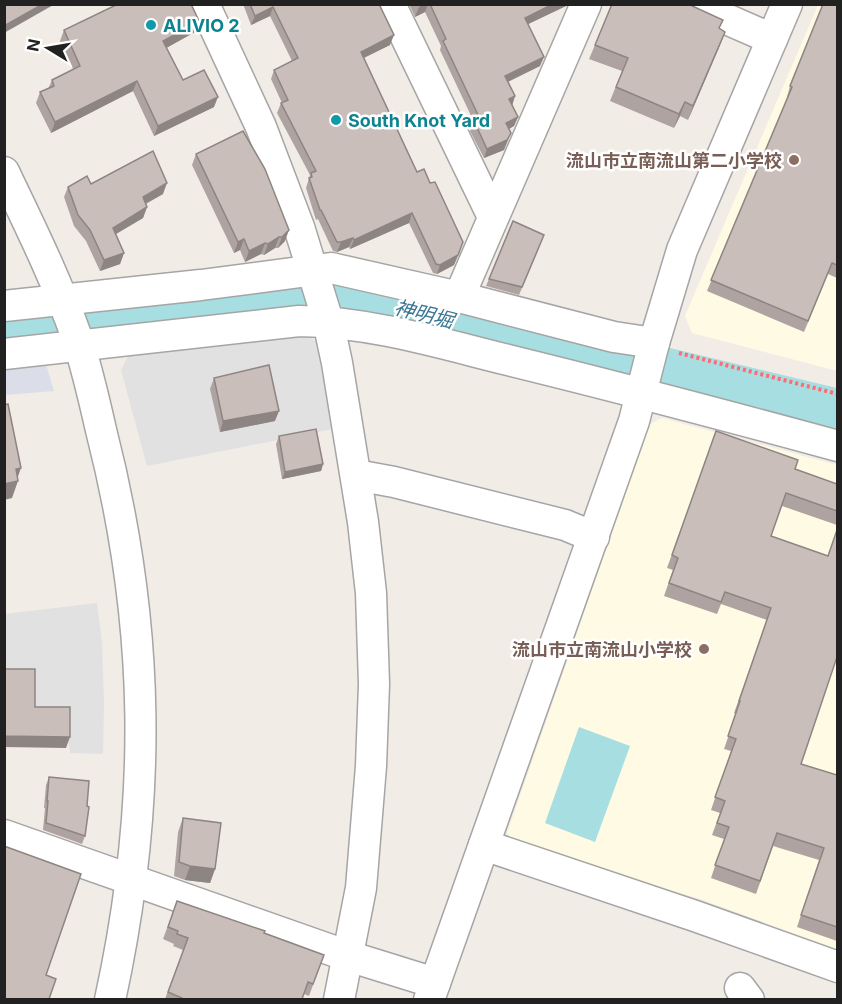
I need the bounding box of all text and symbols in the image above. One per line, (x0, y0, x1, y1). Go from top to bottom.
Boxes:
place label: ALIVIO 2 (163, 15, 240, 36)
north arrow (18, 18, 78, 78)
marker: ALIVIO 2 (144, 18, 158, 32)
text: N (22, 37, 44, 53)
place label: South Knot Yard (348, 110, 490, 131)
marker: South Knot Yard (329, 113, 343, 127)
place label: 流山市立南流山第二小学校 (566, 150, 782, 171)
marker: 流山市立南流山第二小学校 (787, 153, 801, 167)
water label: 神明堀 (392, 295, 459, 334)
place label: 流山市立南流山小学校 (512, 639, 692, 660)
marker: 流山市立南流山小学校 (697, 642, 711, 656)

